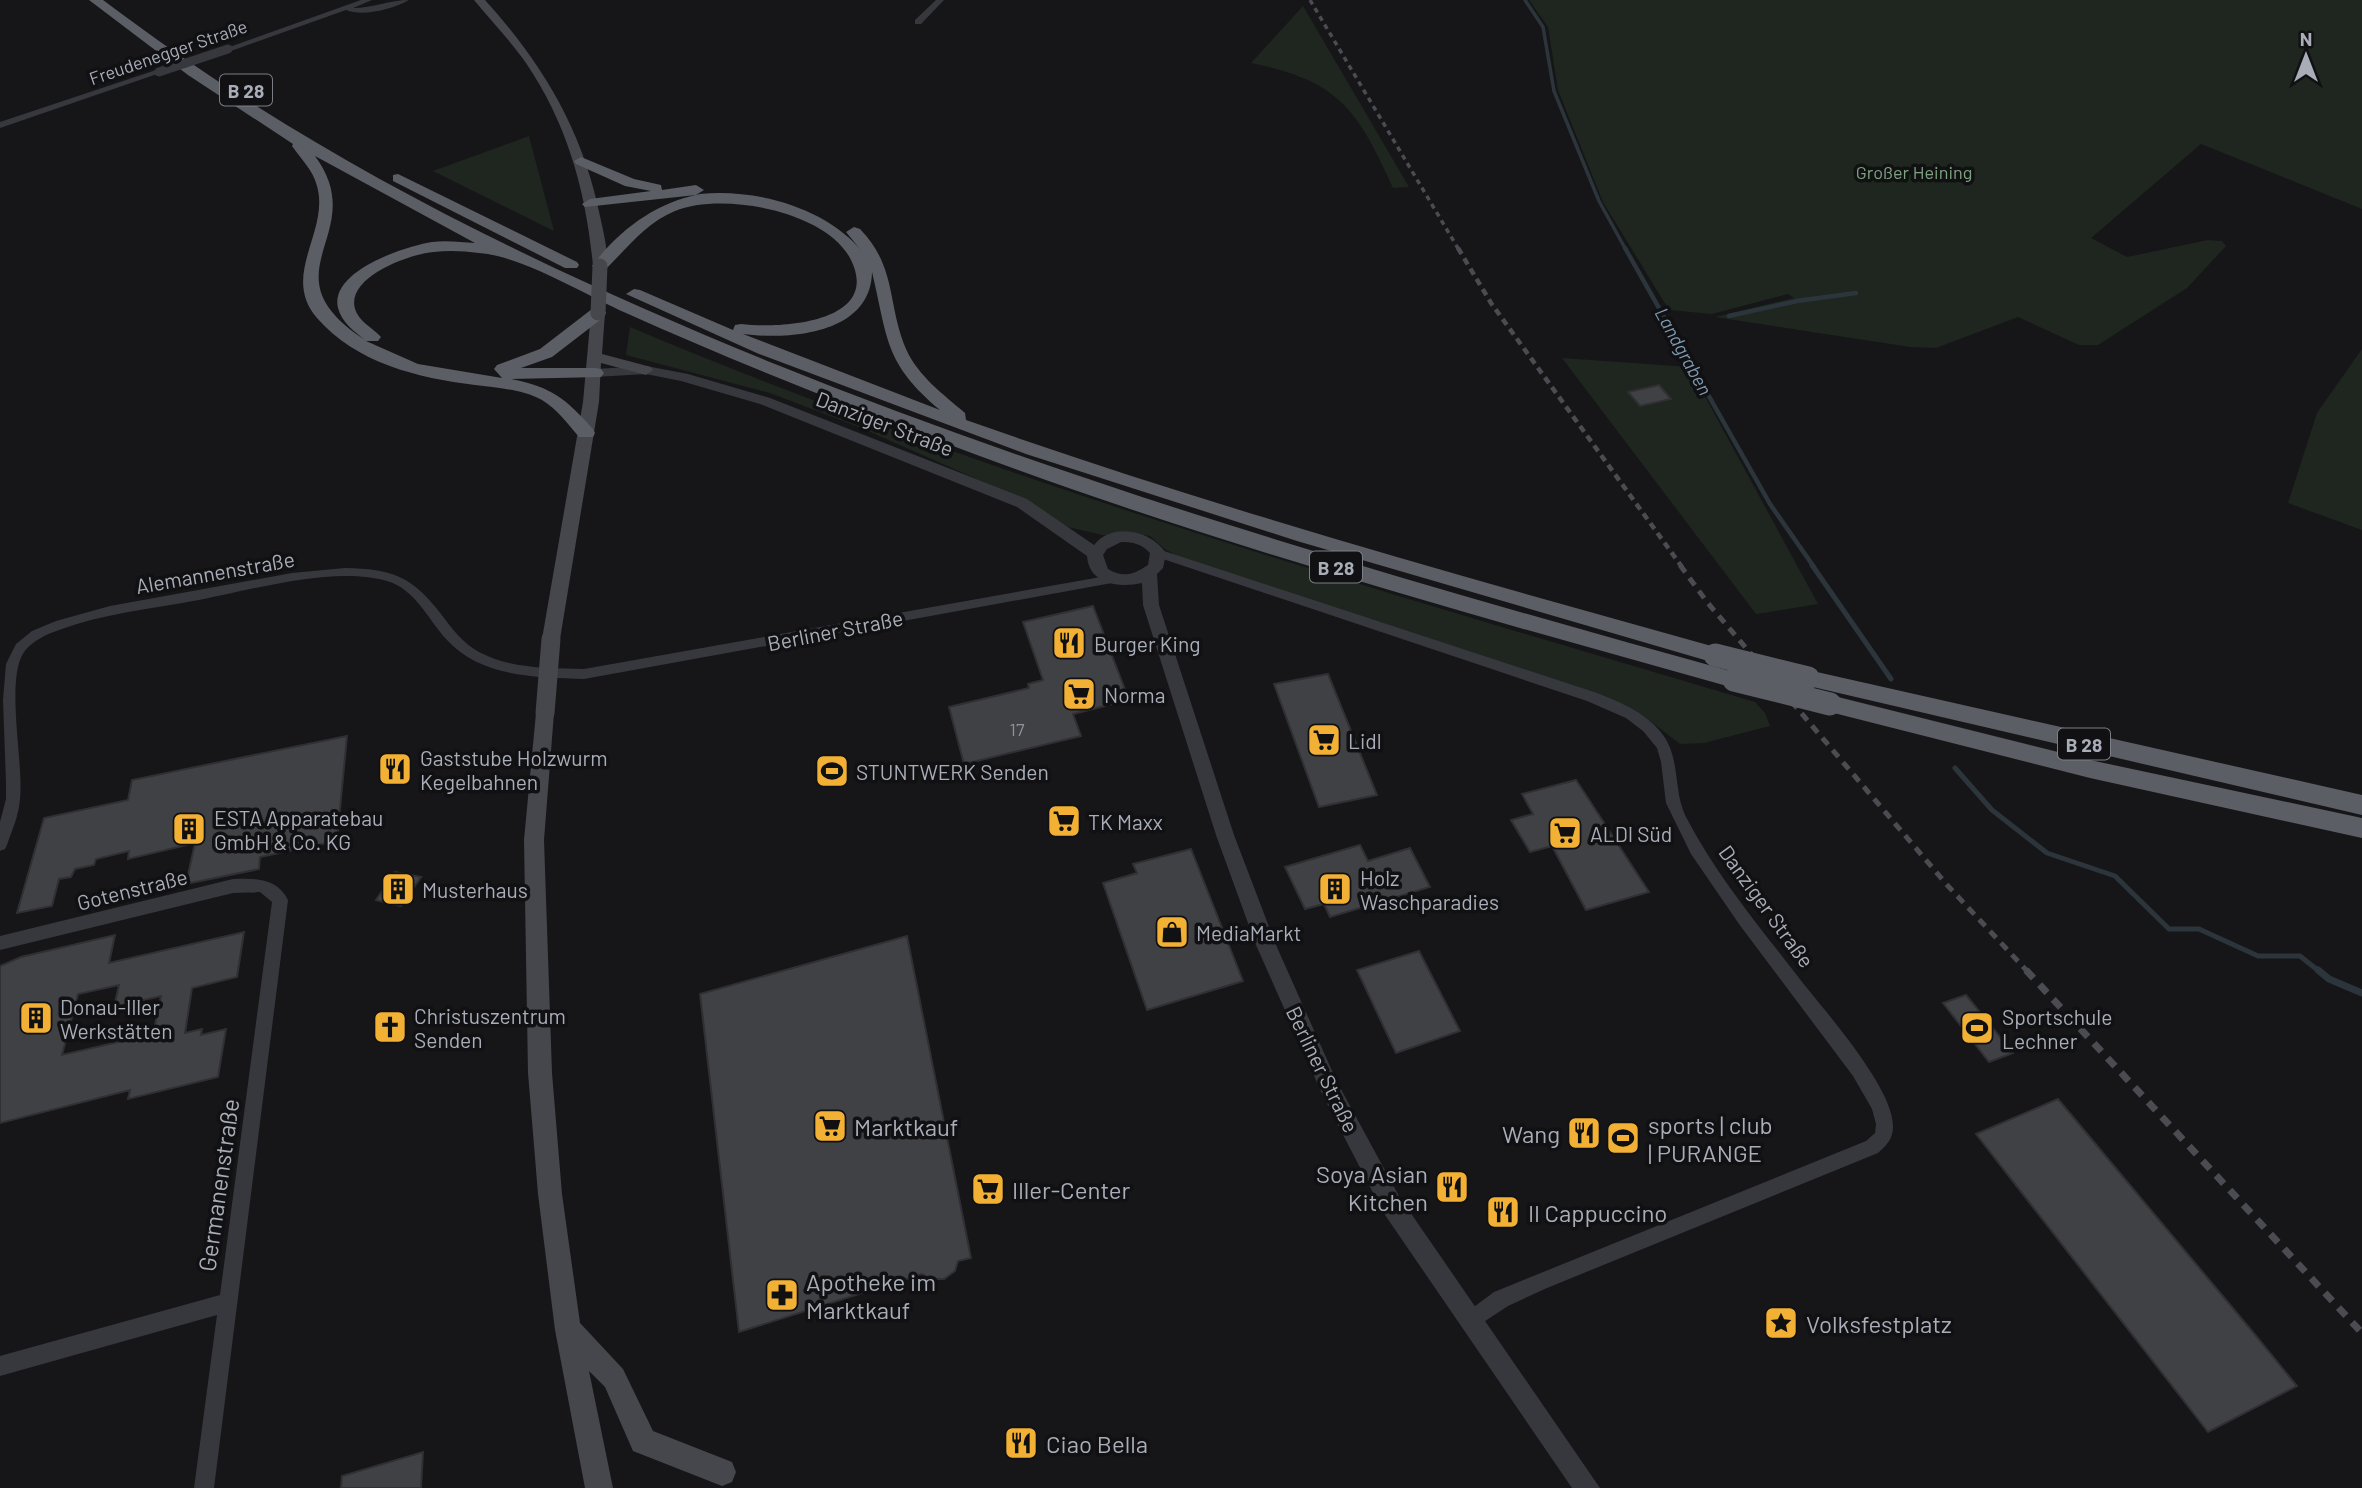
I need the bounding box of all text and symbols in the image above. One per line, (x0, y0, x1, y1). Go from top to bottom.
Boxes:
street label: Freudenegger Straße (86, 15, 250, 89)
north arrow (2271, 21, 2341, 91)
text: N (2300, 27, 2312, 50)
road number: B 28 (220, 74, 272, 106)
park label: Großer Heining (1856, 161, 1972, 183)
water label: Landgraben (1651, 303, 1717, 399)
street label: Danziger Straße (813, 385, 957, 461)
street label: Alemannenstraße (134, 546, 296, 598)
road number: B 28 (1310, 552, 1362, 582)
street label: Berliner Straße (765, 605, 905, 655)
restaurant icon: Burger King (1050, 624, 1088, 662)
place label: Burger King (1094, 631, 1201, 656)
supermarket icon: Norma (1060, 675, 1098, 713)
place label: Norma (1104, 682, 1165, 707)
house number: 17 (1010, 718, 1025, 740)
supermarket icon: Lidl (1305, 721, 1343, 759)
place label: Lidl (1348, 728, 1382, 753)
road number: B 28 (2058, 729, 2110, 760)
place label: Gaststube Holzwurm Kegelbahnen (420, 745, 608, 794)
restaurant icon: Gaststube Holzwurm Kegelbahnen (376, 750, 414, 788)
sports icon: STUNTWERK Senden (813, 752, 851, 790)
place label: STUNTWERK Senden (856, 759, 1049, 784)
supermarket icon: TK Maxx (1045, 802, 1083, 840)
place label: ESTA Apparatebau GmbH & Co. KG (214, 805, 383, 854)
place label: TK Maxx (1088, 809, 1163, 834)
building icon: ESTA Apparatebau GmbH & Co. KG (170, 810, 208, 848)
supermarket icon: ALDI Süd (1546, 814, 1584, 852)
place label: ALDI Süd (1590, 821, 1672, 846)
street label: Danziger Straße (1714, 840, 1820, 972)
street label: Gotenstraße (74, 863, 190, 915)
place label: Holz Waschparadies (1360, 865, 1499, 914)
building icon: Musterhaus (379, 870, 417, 908)
building icon: Holz Waschparadies (1316, 870, 1354, 908)
place label: Musterhaus (422, 877, 528, 902)
shop icon: MediaMarkt (1153, 913, 1191, 951)
place label: MediaMarkt (1196, 920, 1301, 945)
place label: Donau-Iller Werkstätten (60, 994, 173, 1043)
building icon: Donau-Iller Werkstätten (17, 999, 55, 1037)
street label: Berliner Straße (1282, 1002, 1364, 1136)
place label: Christuszentrum Senden (414, 1003, 566, 1052)
place label: Sportschule Lechner (2002, 1004, 2112, 1053)
church icon: Christuszentrum Senden (371, 1008, 409, 1046)
sports icon: Sportschule Lechner (1958, 1009, 1996, 1047)
street label: Germanenstraße (192, 1097, 244, 1273)
supermarket icon: Marktkauf (811, 1107, 849, 1145)
place label: sports | club | PURANGE (1648, 1110, 1773, 1167)
place label: Marktkauf (854, 1112, 958, 1141)
restaurant icon: Wang (1565, 1114, 1603, 1152)
place label: Wang (1502, 1119, 1560, 1148)
sports icon: sports | club | PURANGE (1604, 1119, 1642, 1157)
place label: Soya Asian Kitchen (1316, 1159, 1428, 1216)
restaurant icon: Soya Asian Kitchen (1433, 1168, 1471, 1206)
supermarket icon: Iller-Center (969, 1170, 1007, 1208)
place label: Iller-Center (1012, 1175, 1131, 1204)
restaurant icon: Il Cappuccino (1484, 1193, 1522, 1231)
place label: Il Cappuccino (1528, 1198, 1667, 1227)
place label: Apotheke im Marktkauf (806, 1267, 936, 1324)
pharmacy icon: Apotheke im Marktkauf (763, 1276, 801, 1314)
place icon: Volksfestplatz (1762, 1304, 1800, 1342)
place label: Volksfestplatz (1806, 1309, 1952, 1338)
restaurant icon: Ciao Bella (1002, 1424, 1040, 1462)
place label: Ciao Bella (1046, 1429, 1148, 1458)

